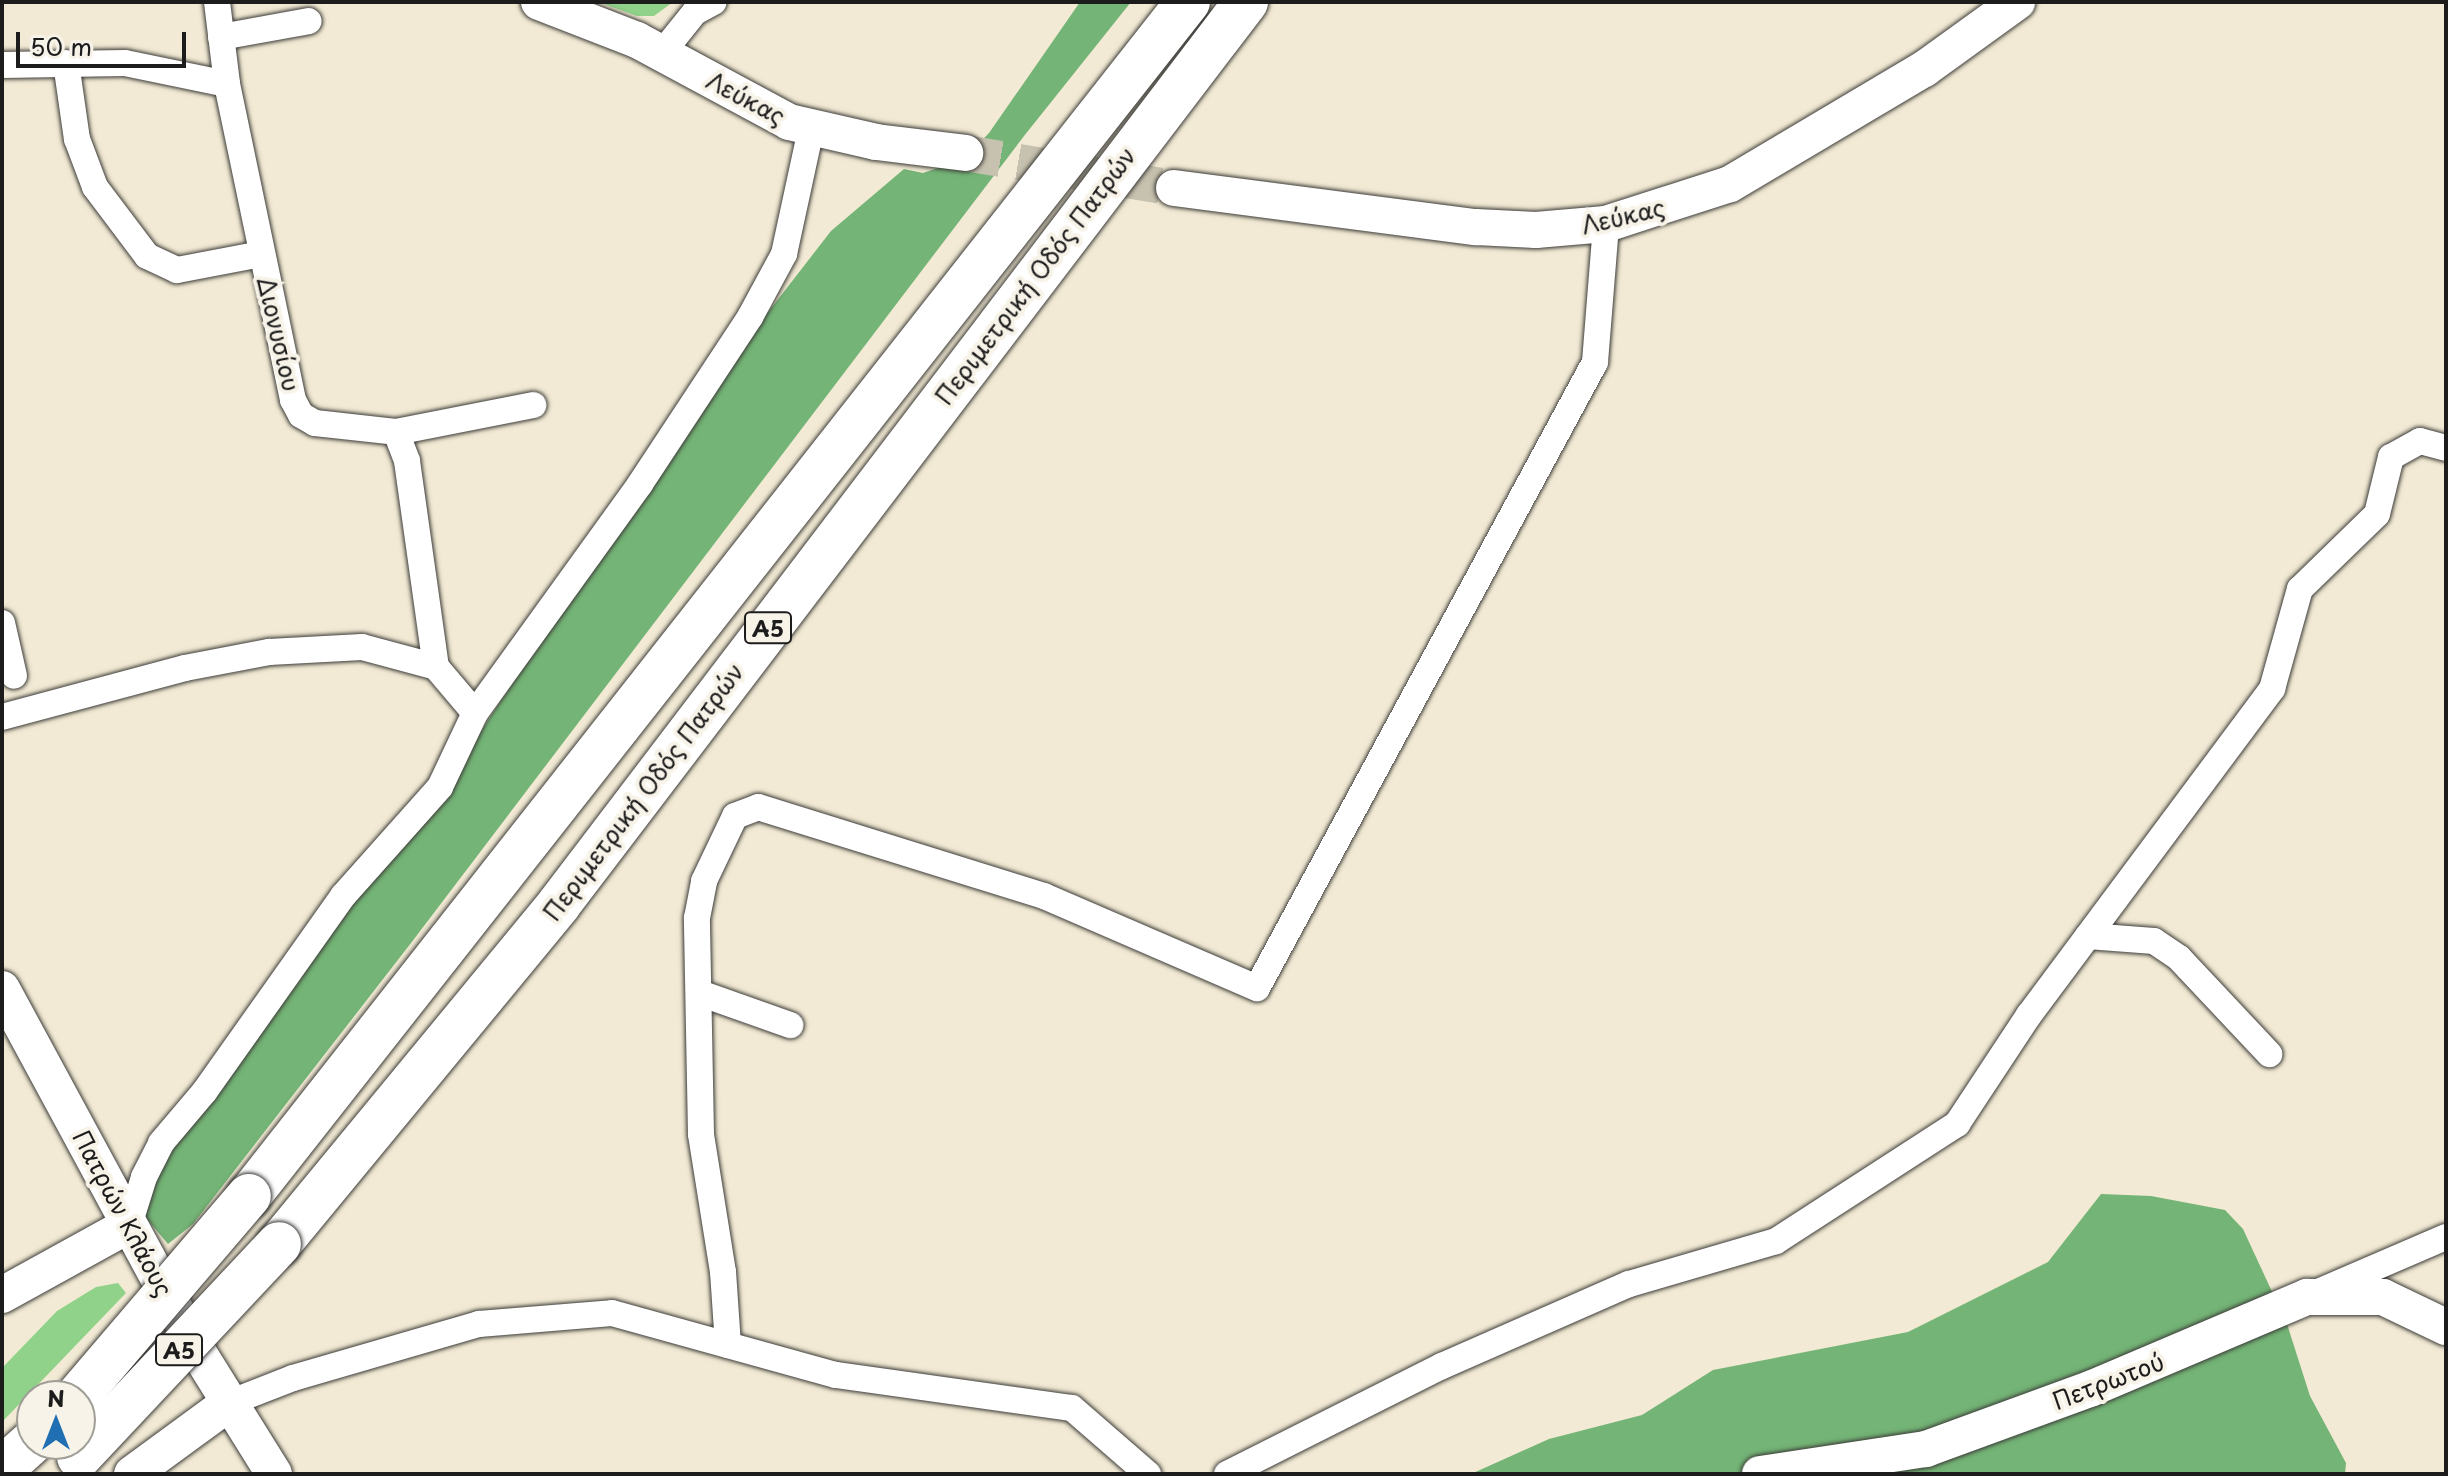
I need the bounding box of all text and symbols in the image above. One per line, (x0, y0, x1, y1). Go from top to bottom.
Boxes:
scale bar (20, 16, 190, 66)
text: 50 m (30, 28, 92, 64)
street label: Λεύκας (702, 65, 790, 131)
street label: Περιμετρική Οδός Πατρών (928, 141, 1142, 411)
street label: Λεύκας (1578, 192, 1668, 240)
street label: Διονυσίου (252, 274, 306, 394)
road number: Α5 (744, 610, 792, 646)
street label: Περιμετρική Οδός Πατρών (536, 657, 750, 927)
street label: Πατρών Κλάους (67, 1125, 179, 1301)
road number: Α5 (155, 1332, 203, 1368)
street label: Πετρωτού (2048, 1347, 2168, 1415)
north arrow (16, 1380, 96, 1460)
text: N (47, 1381, 65, 1414)

